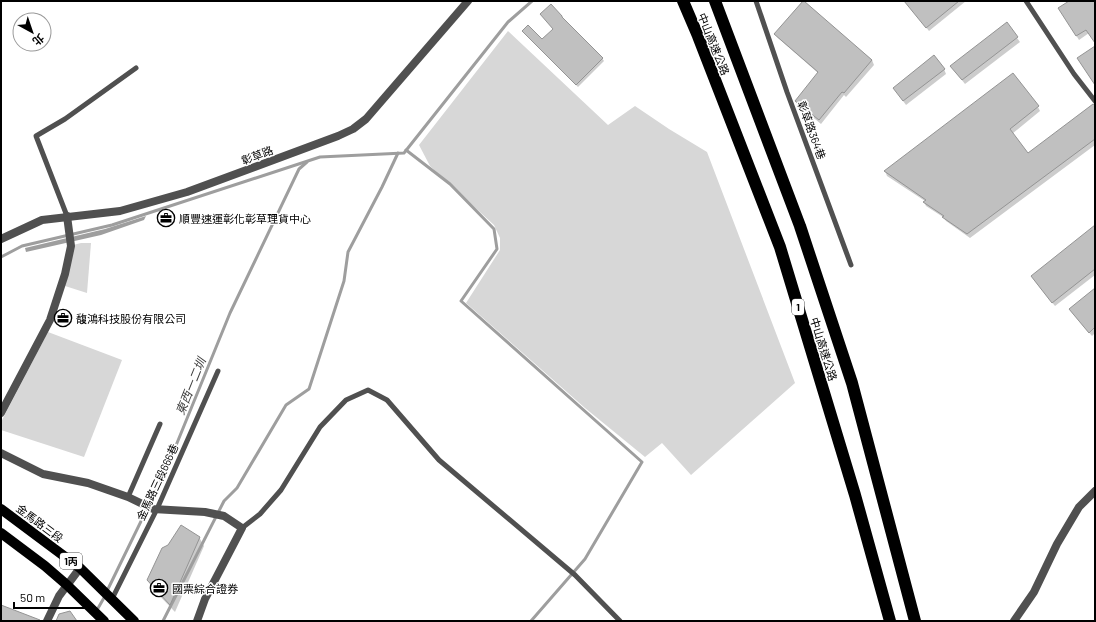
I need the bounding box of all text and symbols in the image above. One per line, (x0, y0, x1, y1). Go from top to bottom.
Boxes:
street label: 中山高速公路 (696, 11, 732, 77)
north arrow (12, 12, 52, 52)
text: 北 (30, 32, 47, 49)
street label: 彰草路364巷 (795, 99, 829, 161)
street label: 彰草路 (239, 143, 275, 167)
office icon: 順豐速運彰化彰草理貨中心 (156, 208, 176, 228)
place label: 順豐速運彰化彰草理貨中心 (179, 212, 311, 225)
road number: 1 (792, 299, 804, 315)
office icon: 馥鴻科技股份有限公司 (53, 308, 73, 328)
place label: 馥鴻科技股份有限公司 (76, 312, 186, 325)
street label: 中山高速公路 (808, 316, 840, 382)
water label: 東西一二圳 (172, 354, 208, 416)
street label: 金馬路三段666巷 (134, 442, 180, 522)
street label: 金馬路三段 (14, 501, 66, 545)
road number: 1丙 (60, 553, 82, 569)
office icon: 國票綜合證券 (149, 578, 169, 598)
place label: 國票綜合證券 (172, 582, 238, 595)
scale bar (14, 584, 87, 610)
text: 50 m (20, 590, 45, 604)

